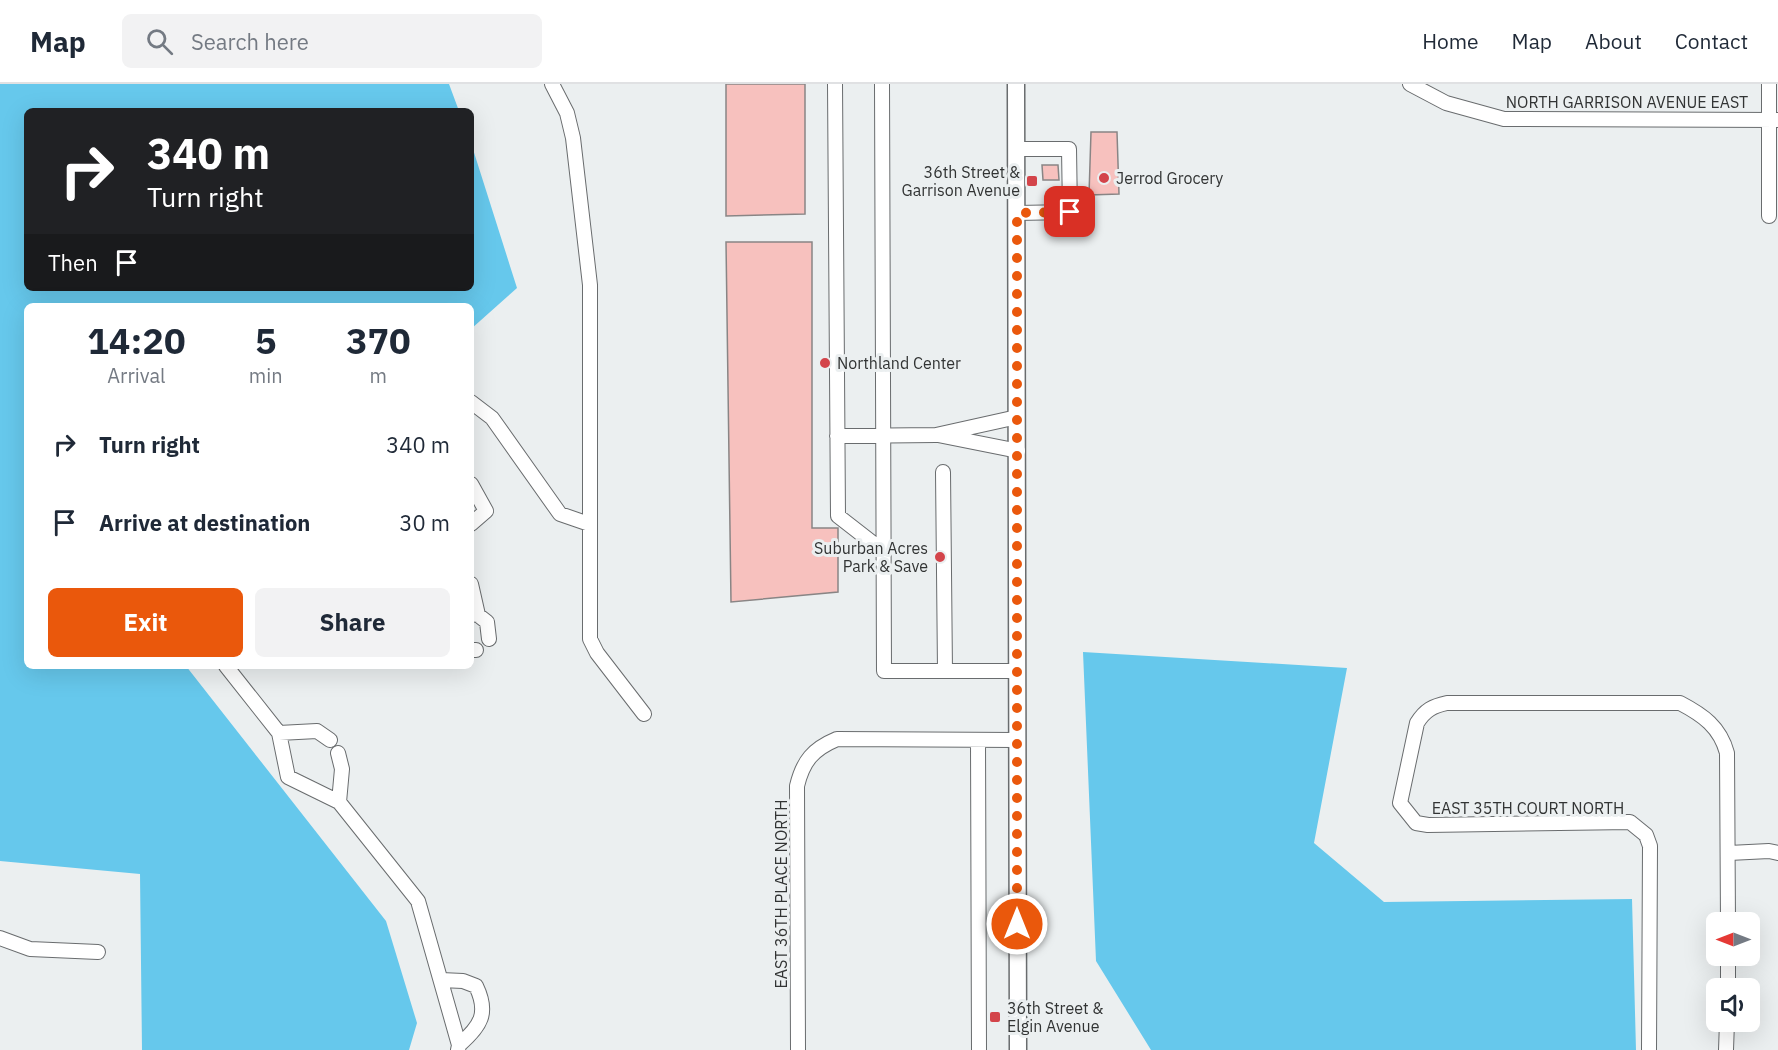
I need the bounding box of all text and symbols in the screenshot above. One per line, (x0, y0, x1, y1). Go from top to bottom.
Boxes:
search box (122, 14, 542, 68)
text: Map (30, 23, 86, 60)
icon: search (143, 25, 176, 58)
text: Search here (191, 27, 309, 56)
text: Home (1422, 27, 1479, 55)
text: Map (1512, 27, 1552, 55)
text: About (1585, 27, 1642, 55)
text: Contact (1675, 27, 1748, 55)
street label: NORTH GARRISON AVENUE EAST (1506, 92, 1748, 112)
text: 340 m (147, 126, 270, 181)
icon: right (48, 132, 126, 210)
place label: 36th Street & Garrison Avenue (902, 162, 1020, 200)
place label: Jerrod Grocery (1116, 168, 1223, 188)
marker: Jerrod Grocery (1097, 171, 1111, 185)
marker: 36th Street & Garrison Avenue (1025, 174, 1039, 188)
text: Turn right (147, 179, 264, 214)
pin (1044, 186, 1095, 237)
icon: arrive (1053, 195, 1086, 228)
icon: arrive (110, 246, 143, 279)
text: Then (48, 248, 98, 277)
text: 14:20 (87, 317, 186, 364)
text: 5 (255, 317, 277, 364)
text: 370 (346, 317, 411, 364)
place label: Northland Center (837, 353, 961, 373)
marker: Northland Center (818, 356, 832, 370)
text: Arrival (107, 362, 166, 389)
text: min (249, 362, 283, 389)
text: m (370, 362, 387, 389)
icon: right (48, 428, 81, 461)
text: Turn right (99, 430, 200, 459)
text: 340 m (386, 430, 450, 459)
icon: arrive (48, 506, 81, 539)
text: Arrive at destination (99, 508, 310, 537)
text: 30 m (399, 508, 450, 537)
place label: Suburban Acres Park & Save (814, 538, 928, 576)
marker: Suburban Acres Park & Save (933, 550, 947, 564)
button: Exit (48, 588, 243, 657)
button: Share (255, 588, 450, 657)
street label: EAST 35TH COURT NORTH (1432, 798, 1624, 818)
street label: EAST 36TH PLACE NORTH (771, 799, 791, 989)
position arrow (985, 892, 1049, 956)
north arrow (1706, 912, 1760, 966)
map controls (1706, 912, 1760, 1032)
button: sound (1706, 978, 1760, 1032)
place label: 36th Street & Elgin Avenue (1007, 998, 1103, 1036)
marker: 36th Street & Elgin Avenue (988, 1010, 1002, 1024)

